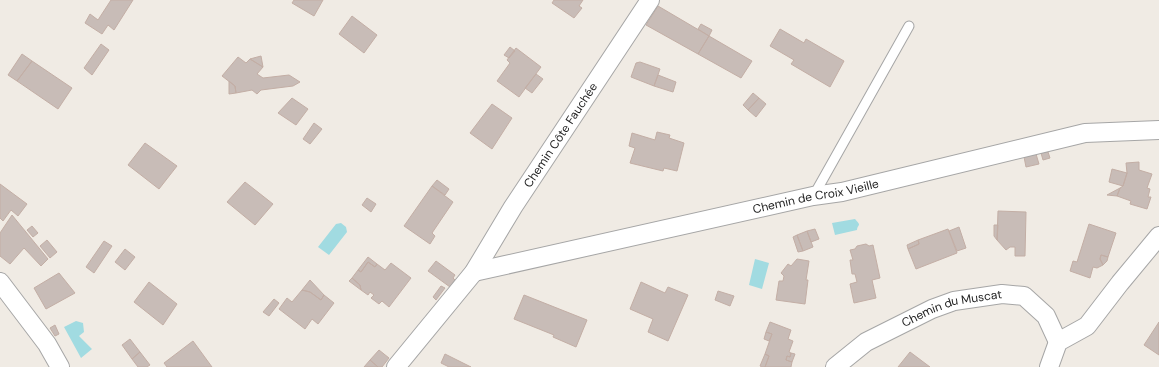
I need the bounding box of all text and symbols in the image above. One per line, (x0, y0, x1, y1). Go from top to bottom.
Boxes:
street label: Chemin Côte Fauchée (520, 79, 601, 191)
street label: Chemin de Croix Vieille (751, 175, 881, 217)
street label: Chemin du Muscat (899, 286, 1003, 331)

